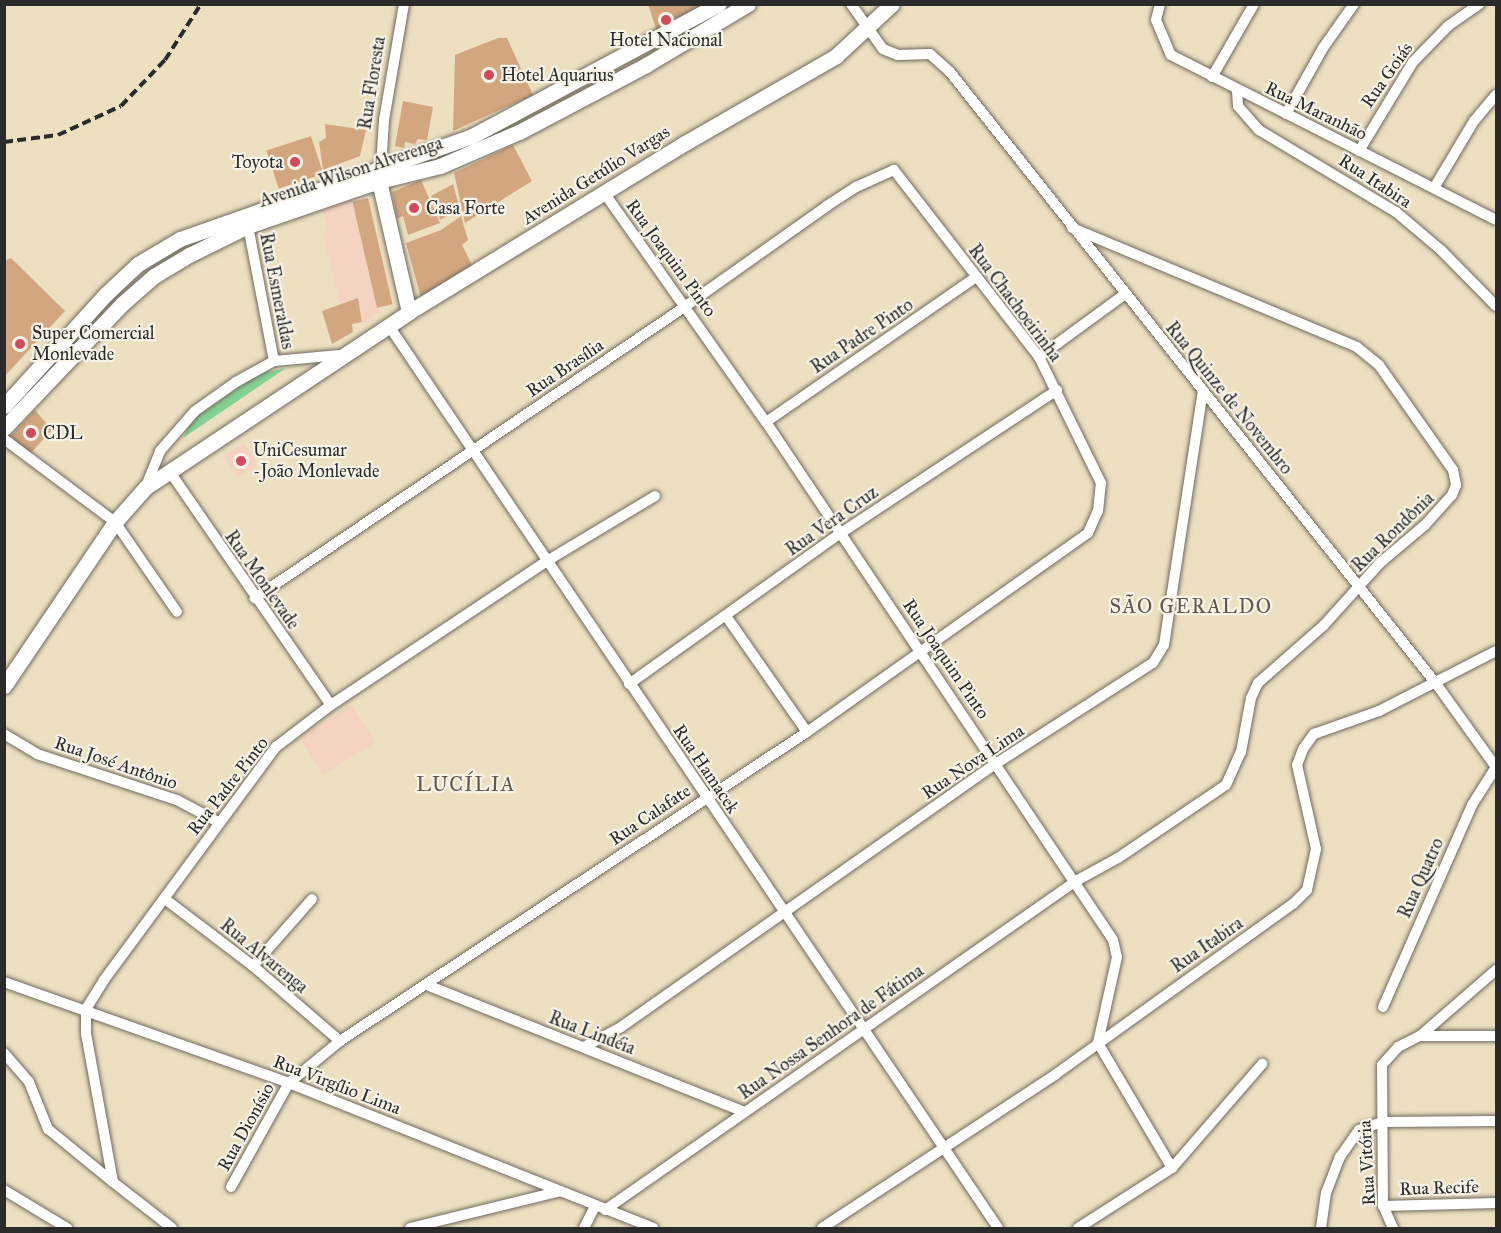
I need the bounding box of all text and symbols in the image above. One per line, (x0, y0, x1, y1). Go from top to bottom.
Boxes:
marker: Hotel Nacional (659, 13, 673, 27)
place label: Hotel Nacional (609, 29, 723, 51)
street label: Rua Floresta (354, 35, 390, 131)
street label: Rua Goiás (1357, 38, 1417, 112)
place label: Hotel Aquarius (501, 64, 614, 86)
marker: Hotel Aquarius (482, 68, 496, 82)
street label: Rua Maranhão (1262, 77, 1370, 145)
street label: Avenida Getúlio Vargas (518, 121, 674, 229)
street label: Avenida Wilson Alverenga (257, 132, 445, 212)
street label: Rua Itabira (1334, 149, 1416, 213)
place label: Toyota (232, 151, 283, 173)
marker: Toyota (288, 155, 302, 169)
street label: Rua Joaquim Pinto (621, 195, 721, 321)
place label: Casa Forte (426, 197, 505, 219)
marker: Casa Forte (407, 201, 421, 215)
street label: Rua Esmeraldas (255, 231, 299, 351)
street label: Rua Chachoeirinha (964, 240, 1066, 366)
street label: Rua Padre Pinto (807, 294, 917, 378)
street label: Rua Quinze de Novembro (1161, 317, 1297, 479)
place label: Super Comercial Monlevade (32, 323, 155, 366)
street label: Rua Brasília (522, 334, 608, 402)
marker: Super Comercial Monlevade (13, 337, 27, 351)
place label: CDL (43, 422, 83, 444)
marker: CDL (24, 426, 38, 440)
place label: UniCesumar -João Monlevade (253, 440, 379, 482)
marker: UniCesumar -João Monlevade (234, 454, 248, 468)
street label: Rua Vera Cruz (782, 481, 882, 561)
street label: Rua Rondônia (1348, 488, 1438, 576)
street label: Rua Monlevade (220, 526, 304, 634)
district label: SÃO GERALDO (1110, 594, 1272, 618)
street label: Rua Joaquim Pinto (898, 595, 994, 723)
street label: Rua Hamacek (668, 720, 744, 818)
street label: Rua Nova Lima (918, 720, 1028, 804)
street label: Rua José Antônio (52, 732, 180, 794)
street label: Rua Padre Pinto (183, 733, 273, 839)
district label: LUCÍLIA (416, 772, 516, 796)
street label: Rua Calafate (605, 780, 695, 850)
street label: Rua Quatro (1394, 834, 1448, 922)
street label: Rua Itabira (1167, 912, 1247, 978)
street label: Rua Alvarenga (216, 914, 312, 998)
street label: Rua Nossa Senhora de Fátima (734, 960, 928, 1104)
street label: Rua Lindéia (546, 1007, 638, 1059)
street label: Rua Virgílio Lima (270, 1051, 404, 1119)
street label: Rua Dionísio (213, 1079, 279, 1175)
street label: Rua Vitória (1354, 1120, 1380, 1206)
street label: Rua Recife (1399, 1176, 1479, 1200)

